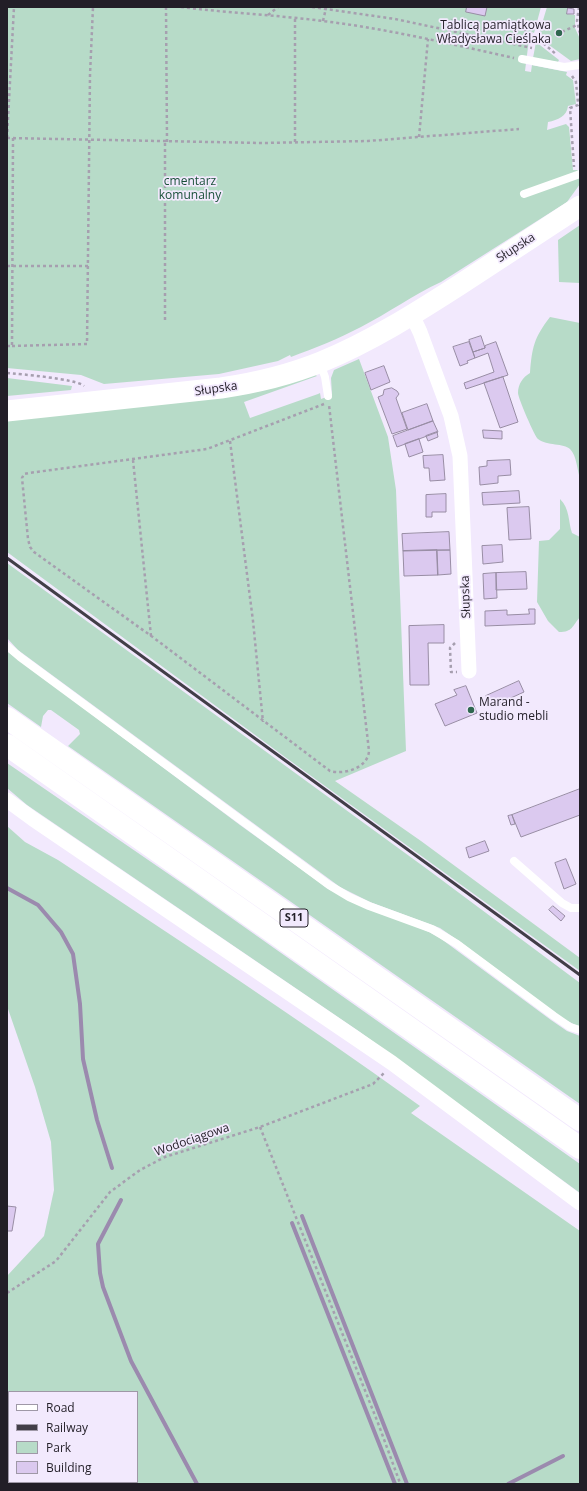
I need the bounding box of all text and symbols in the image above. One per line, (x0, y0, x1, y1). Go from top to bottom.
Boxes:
place label: Tablicą pamiątkowa Władysława Cieślaka (437, 19, 551, 47)
marker: Tablicą pamiątkowa Władysława Cieślaka (554, 28, 564, 38)
park label: cmentarz komunalny (159, 175, 221, 203)
street label: Słupska (494, 230, 538, 266)
street label: Słupska (194, 379, 238, 399)
street label: Słupska (458, 575, 474, 619)
place label: Marand - studio mebli (479, 696, 548, 724)
marker: Marand - studio mebli (466, 705, 476, 715)
road number: S11 (280, 909, 308, 927)
street label: Wodociągowa (153, 1120, 231, 1160)
legend (8, 1391, 138, 1483)
text: Road (46, 1399, 75, 1416)
text: Railway (46, 1419, 88, 1436)
text: Park (46, 1439, 71, 1456)
text: Building (46, 1459, 91, 1476)

